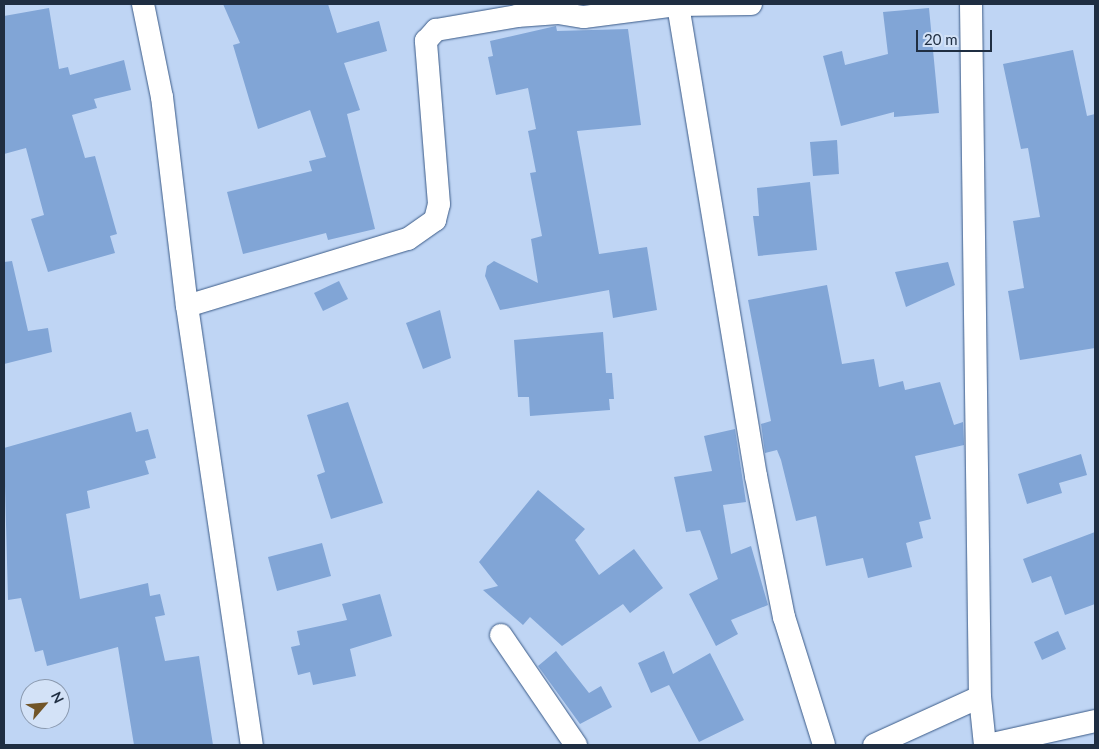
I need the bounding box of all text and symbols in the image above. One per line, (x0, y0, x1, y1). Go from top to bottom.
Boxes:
scale bar (919, 20, 995, 52)
text: 20 m (924, 30, 958, 48)
north arrow (20, 679, 70, 729)
text: N (48, 689, 68, 706)

